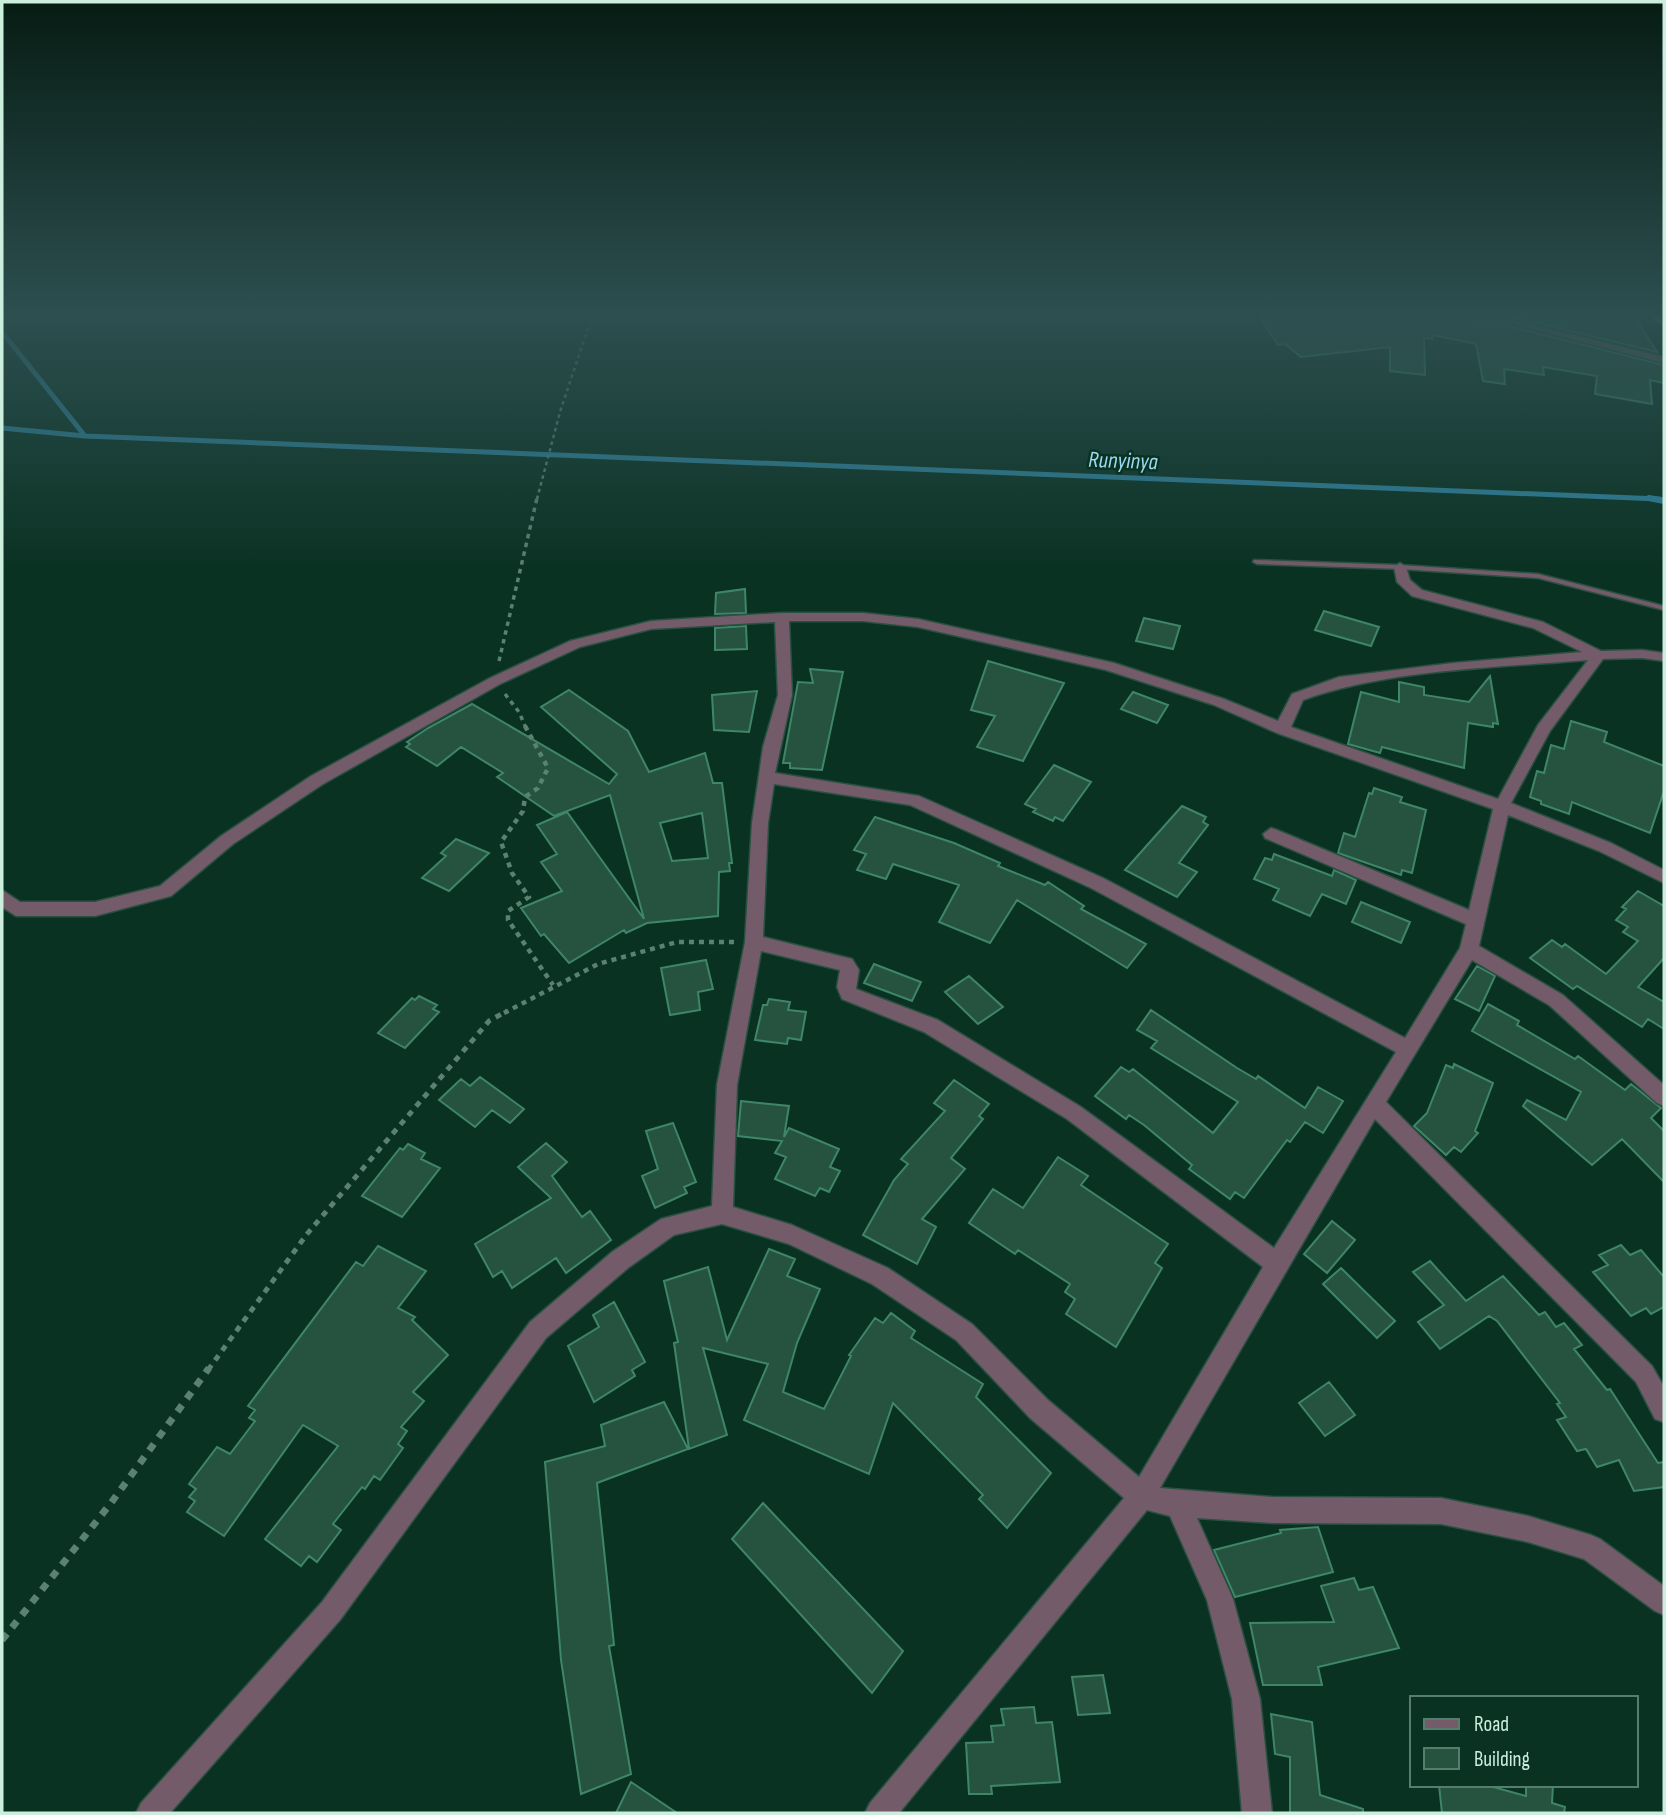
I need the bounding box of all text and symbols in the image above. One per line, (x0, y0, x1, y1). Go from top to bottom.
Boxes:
water label: Runyinya (1088, 446, 1159, 476)
legend (1410, 1696, 1638, 1787)
text: Road (1474, 1712, 1509, 1737)
text: Building (1474, 1747, 1530, 1772)

